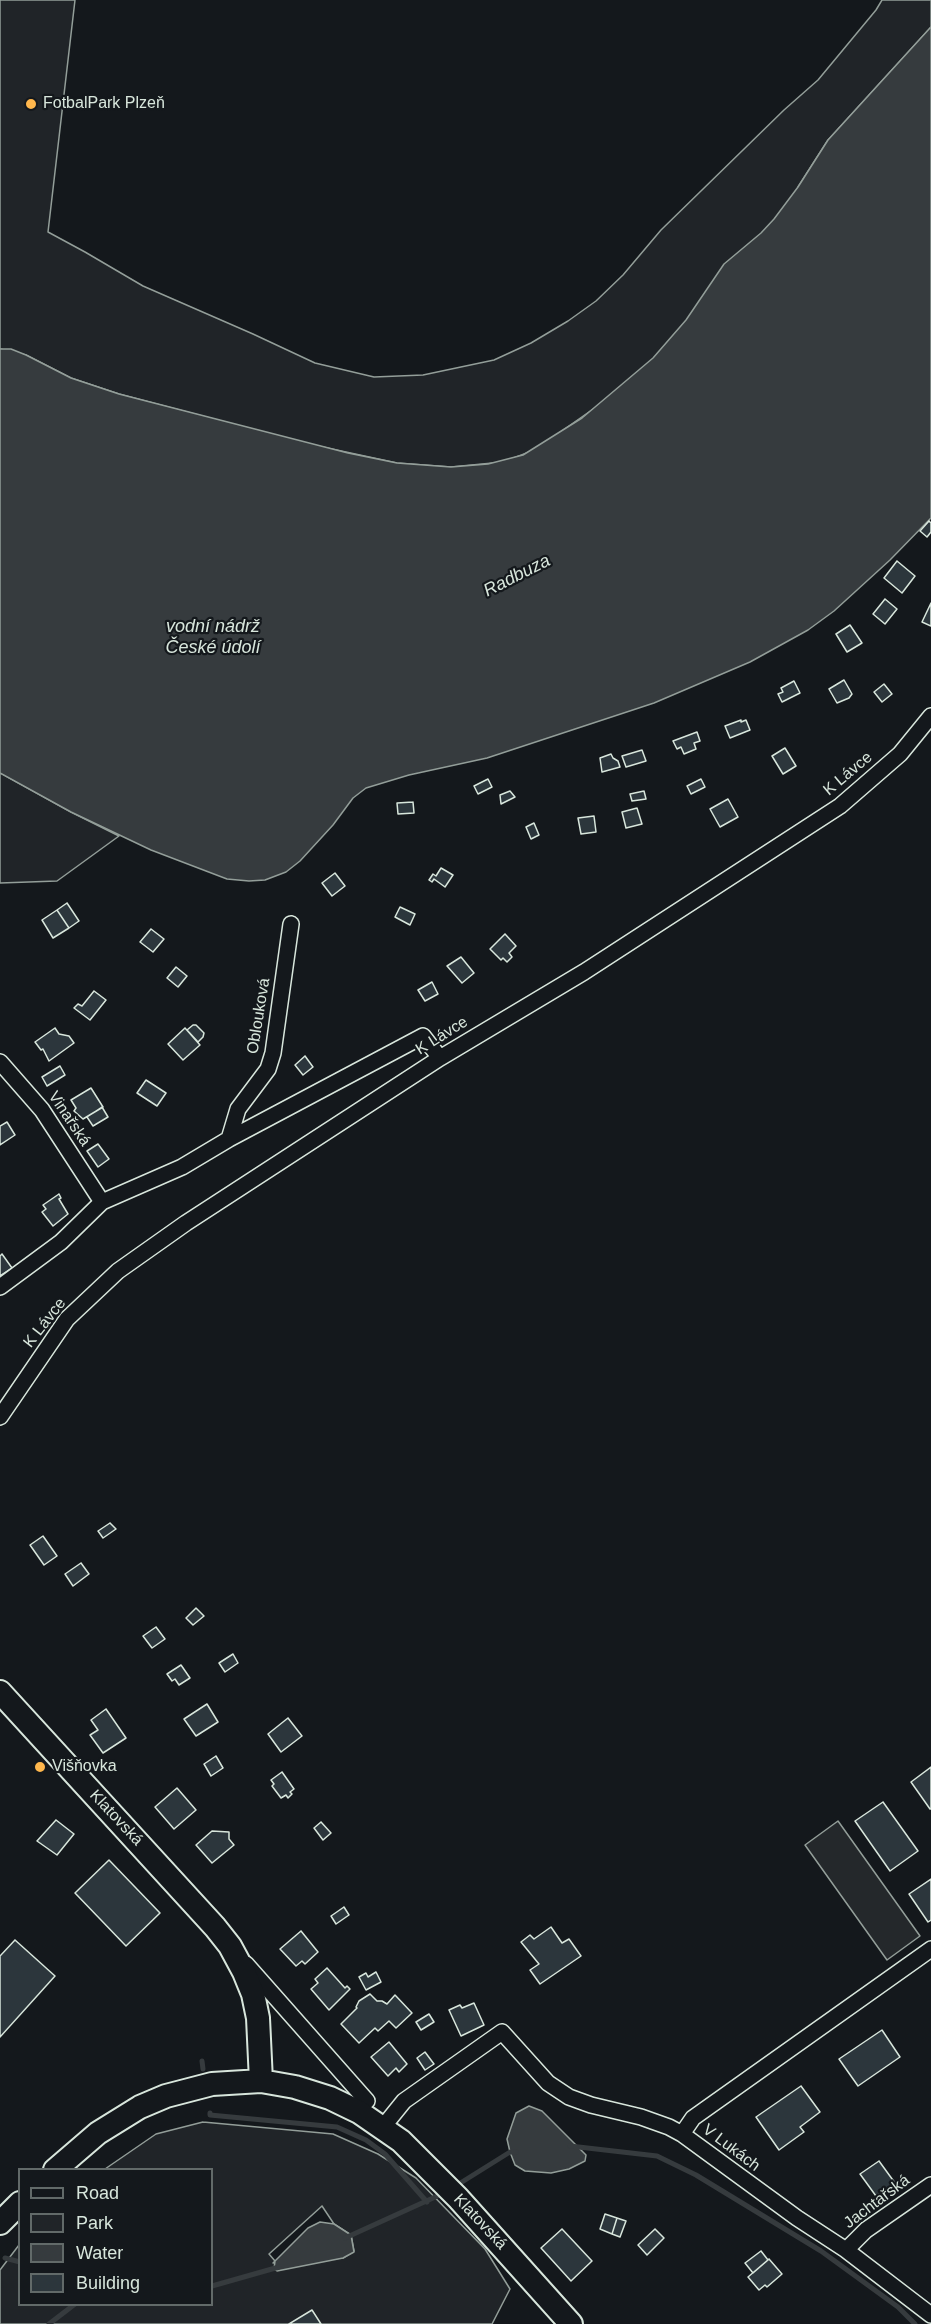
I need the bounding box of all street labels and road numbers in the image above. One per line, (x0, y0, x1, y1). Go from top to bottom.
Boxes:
street label: K Lávce (820, 748, 876, 800)
street label: Oblouková (244, 977, 274, 1055)
street label: K Lávce (412, 1013, 472, 1059)
street label: Vinařská (44, 1088, 94, 1150)
street label: K Lávce (20, 1294, 70, 1352)
street label: Klatovská (85, 1786, 147, 1850)
street label: V Lukách (699, 2120, 763, 2176)
street label: Jachtařská (840, 2171, 914, 2233)
street label: Klatovská (449, 2190, 511, 2254)

